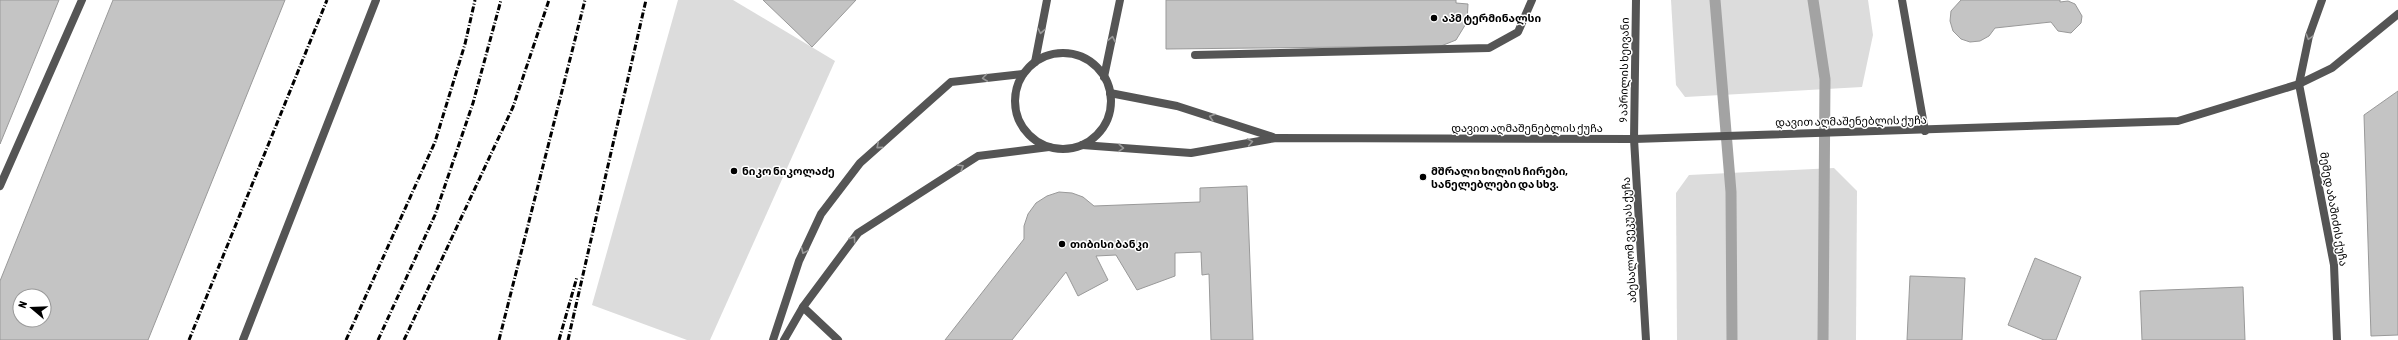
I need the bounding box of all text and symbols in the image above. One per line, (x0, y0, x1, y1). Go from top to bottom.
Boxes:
place label: აპმ ტერმინალსი (1442, 12, 1541, 25)
marker: აპმ ტერმინალსი (1429, 13, 1439, 23)
street label: 9 აპრილის ხეივანი (1617, 17, 1632, 123)
one-way arrow (1038, 28, 1046, 34)
one-way arrow (2305, 33, 2314, 40)
one-way arrow (1108, 36, 1116, 42)
one-way arrow (981, 73, 988, 82)
one-way arrow (1209, 113, 1216, 122)
street label: დავით აღმაშენებლის ქუჩა (1775, 114, 1927, 129)
street label: დავით აღმაშენებლის ქუჩა (1451, 122, 1603, 135)
one-way arrow (1247, 139, 1253, 147)
one-way arrow (876, 141, 884, 149)
one-way arrow (1118, 143, 1124, 152)
street label: მემედ აბაშიძის ქუჩა (2317, 151, 2350, 267)
one-way arrow (957, 164, 964, 171)
place label: ნიკო ნიკოლაძე (742, 165, 835, 178)
place label: მშრალი ხილის ჩირები, სანელებლები და სხვ. (1431, 165, 1567, 191)
marker: ნიკო ნიკოლაძე (729, 166, 739, 176)
marker: მშრალი ხილის ჩირები, სანელებლები და სხვ. (1418, 172, 1428, 182)
street label: აბესალომ ვეკუას ქუჩა (1620, 177, 1639, 303)
one-way arrow (849, 236, 856, 243)
place label: თიბისი ბანკი (1070, 238, 1149, 251)
marker: თიბისი ბანკი (1057, 239, 1067, 249)
one-way arrow (801, 246, 809, 254)
north arrow (12, 288, 52, 328)
text: N (16, 300, 29, 310)

